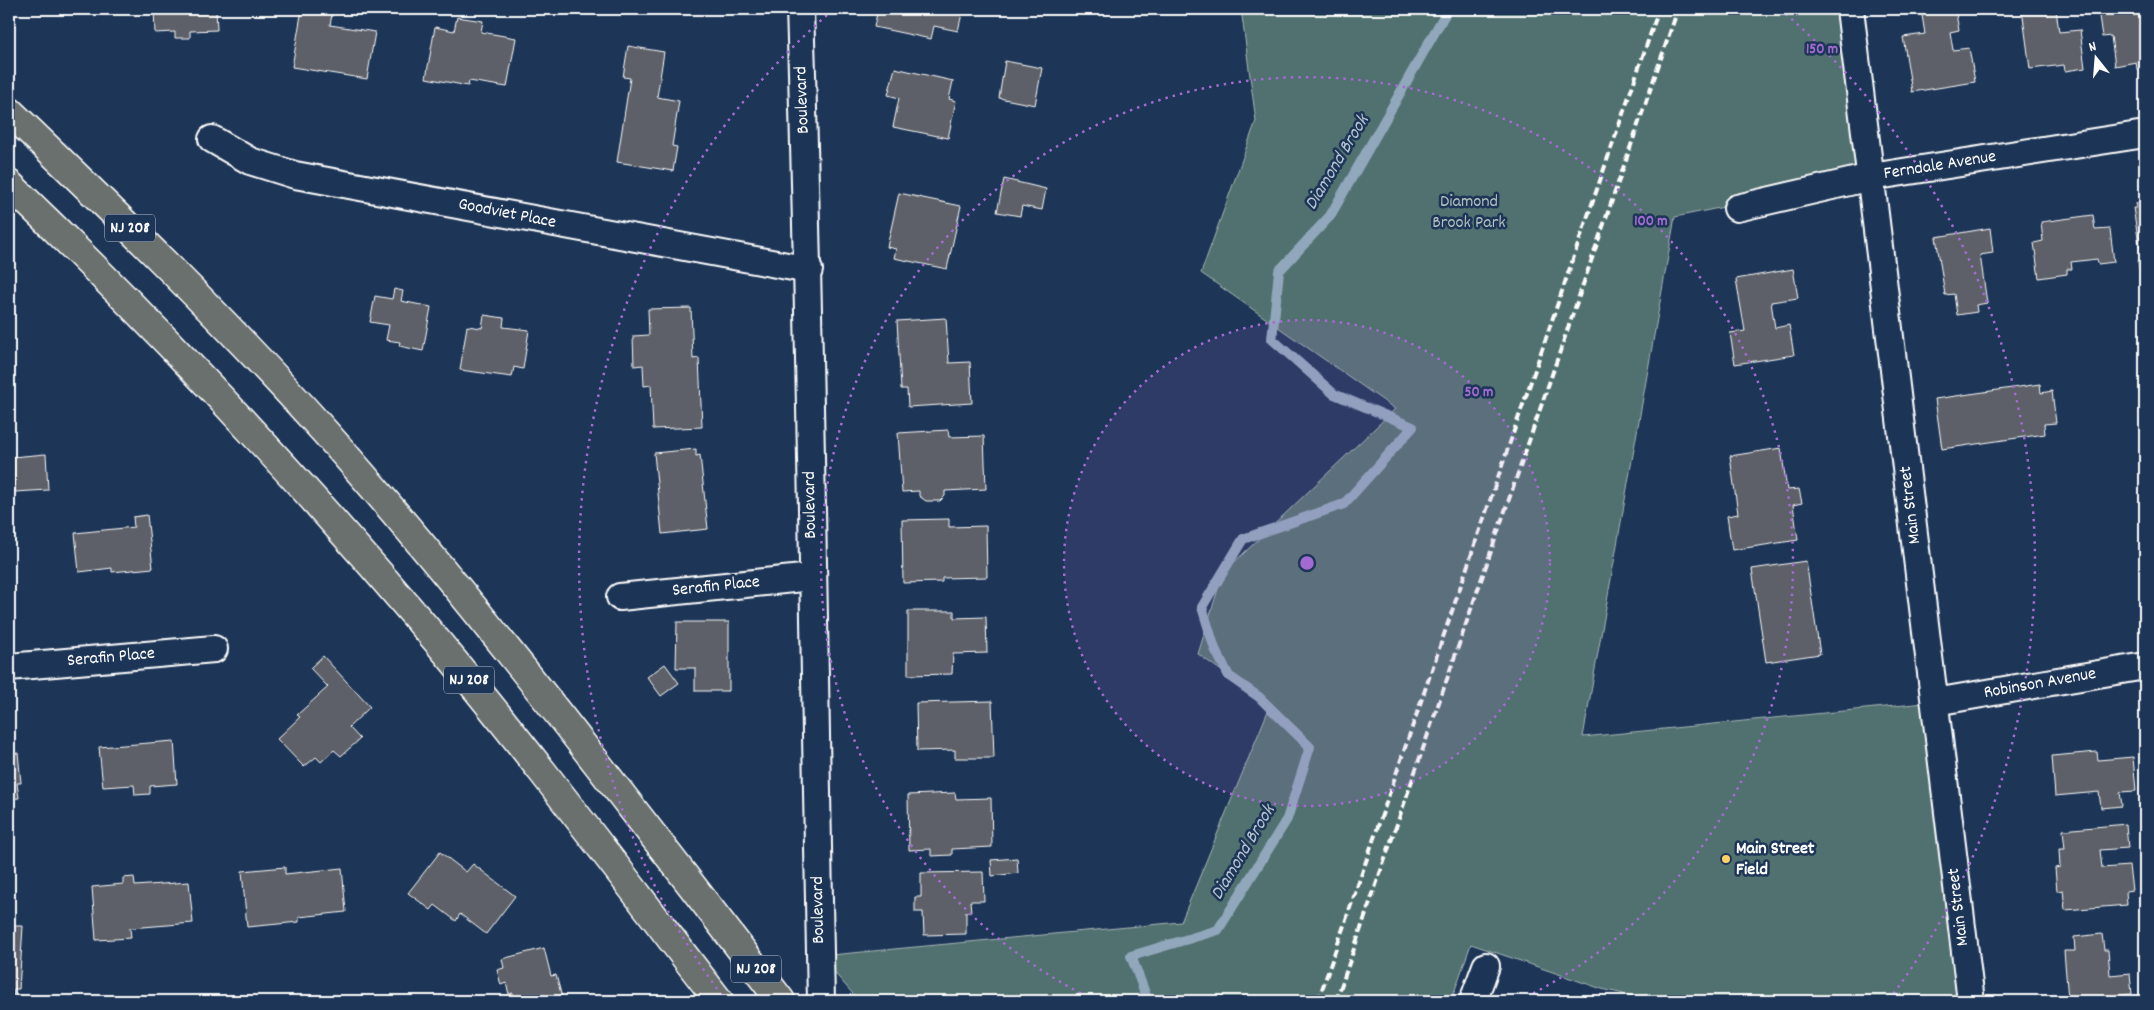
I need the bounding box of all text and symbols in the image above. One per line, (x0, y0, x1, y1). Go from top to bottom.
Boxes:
north arrow (2072, 32, 2122, 82)
text: N (2087, 37, 2099, 58)
text: 150 m (1806, 39, 1838, 61)
street label: Boulevard (789, 66, 817, 134)
water label: Diamond Brook (1299, 109, 1378, 216)
street label: Ferndale Avenue (1882, 145, 1998, 187)
park label: Diamond Brook Park (1432, 190, 1506, 236)
street label: Goodviet Place (456, 192, 558, 236)
text: 100 m (1634, 211, 1668, 233)
road number: NJ 208 (105, 214, 155, 242)
text: 50 m (1465, 382, 1493, 404)
street label: Main Street (1894, 464, 1928, 545)
street label: Boulevard (798, 471, 824, 539)
centre of rings (1298, 554, 1316, 572)
street label: Serafin Place (671, 570, 761, 604)
street label: Serafin Place (66, 642, 156, 674)
street label: Robinson Avenue (1982, 662, 2098, 706)
road number: NJ 208 (444, 666, 494, 694)
water label: Diamond Brook (1205, 799, 1284, 906)
place label: Main Street Field (1736, 837, 1815, 883)
marker: Main Street Field (1720, 853, 1732, 865)
street label: Main Street (1942, 866, 1976, 947)
street label: Boulevard (806, 876, 832, 944)
road number: NJ 208 (731, 956, 781, 982)

